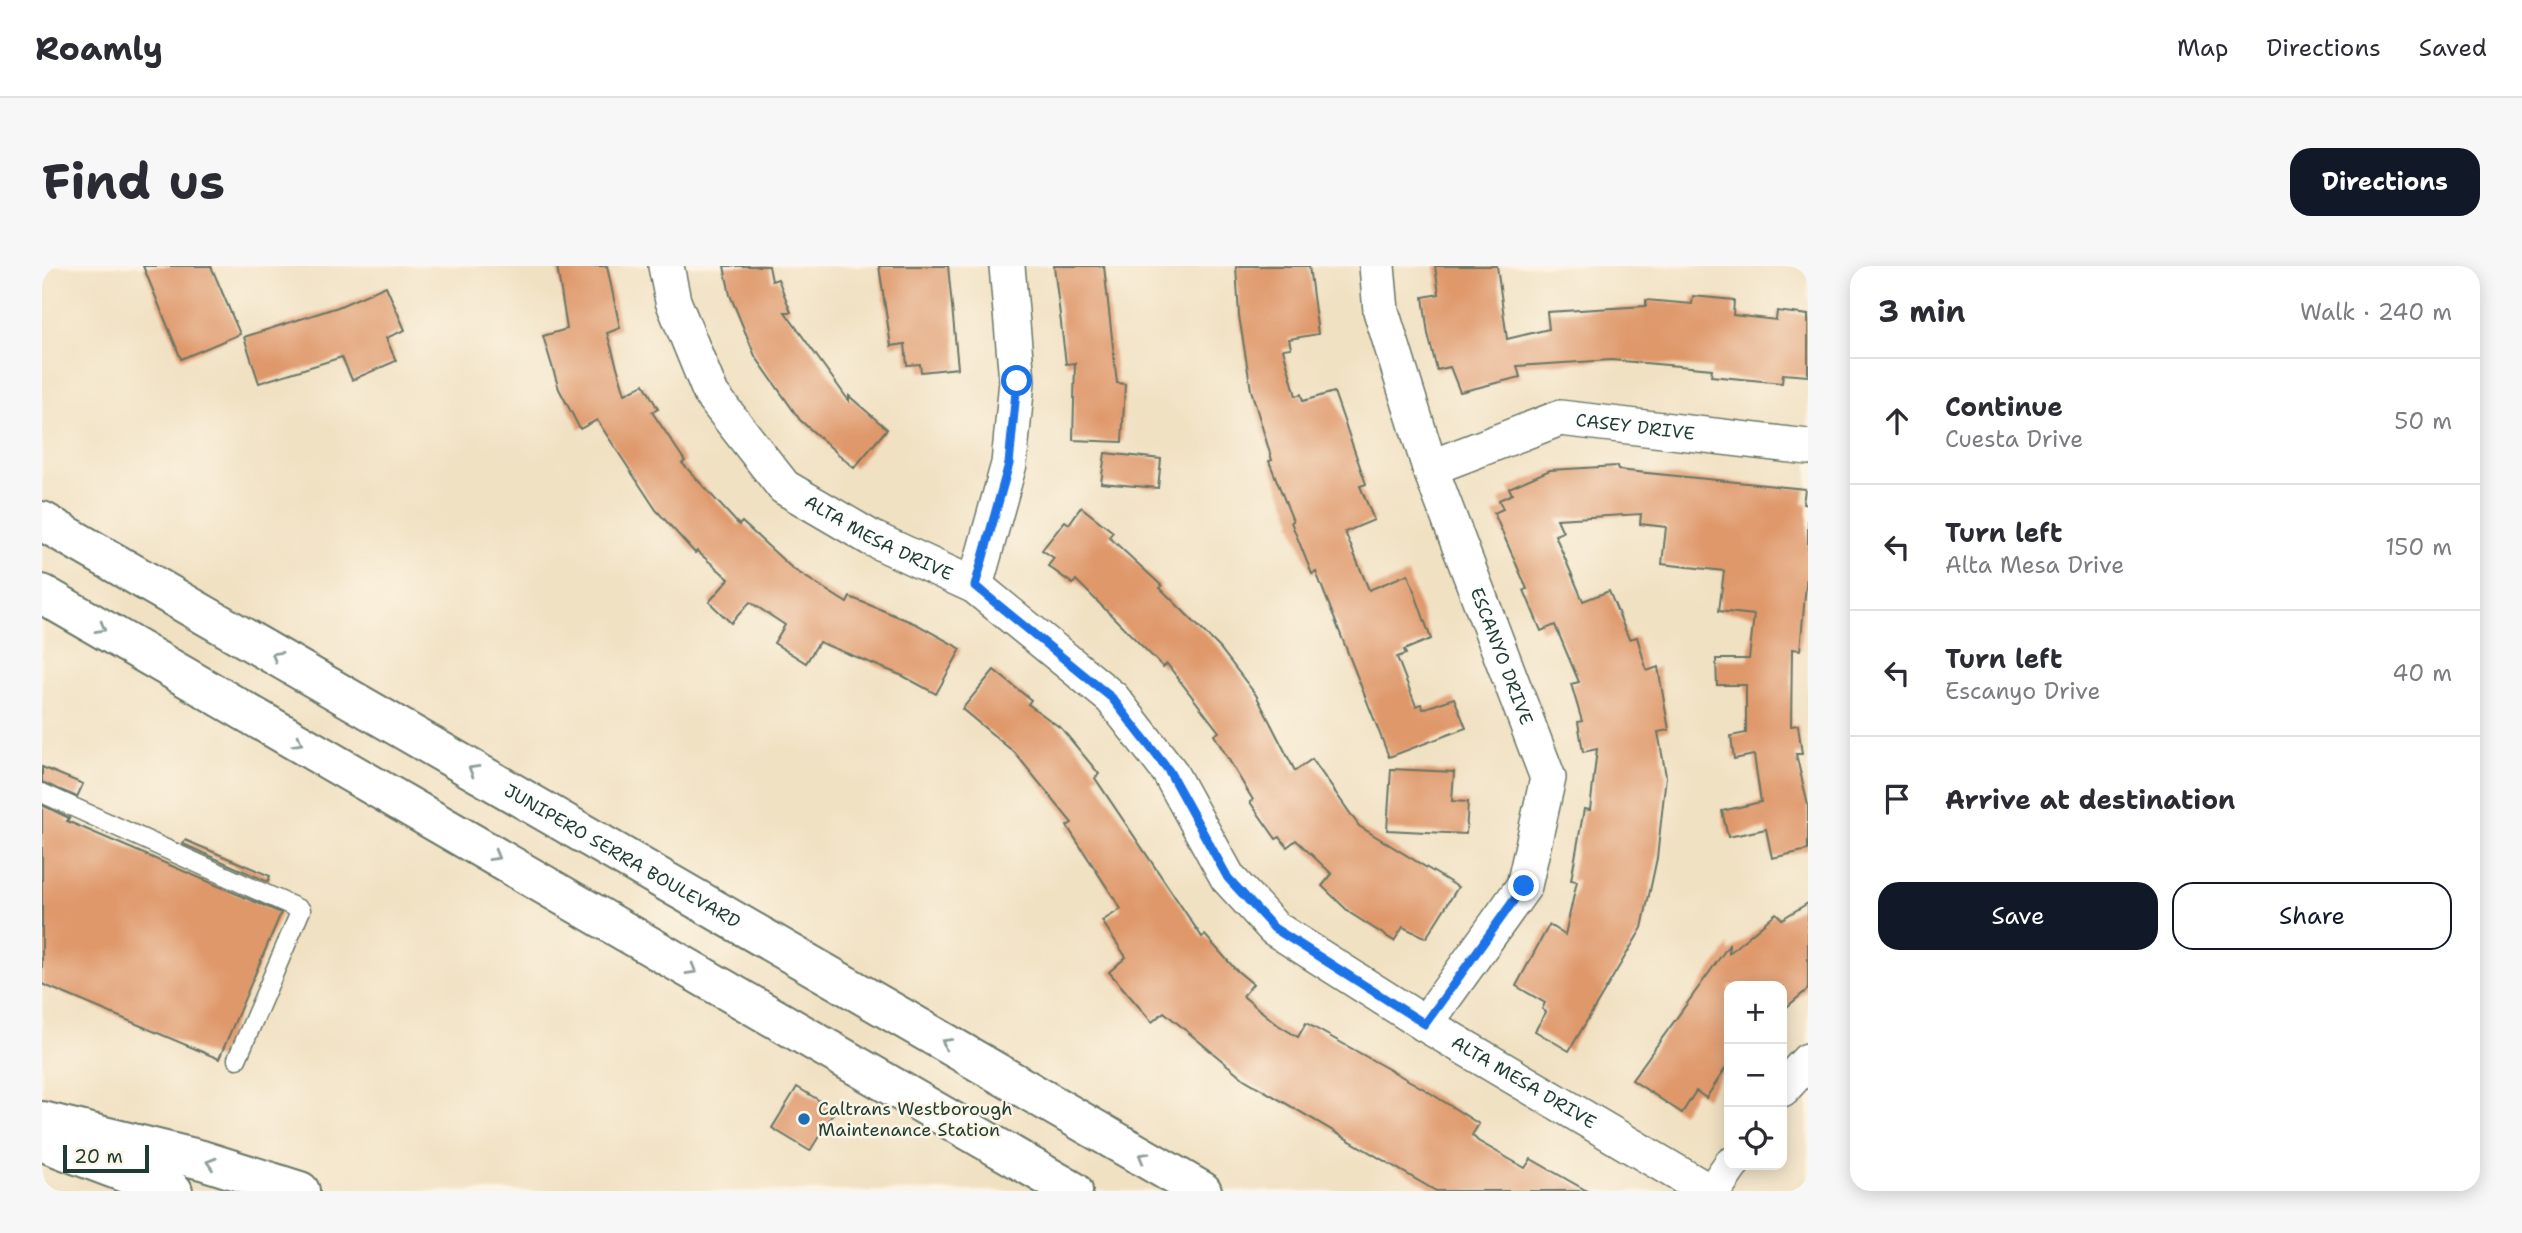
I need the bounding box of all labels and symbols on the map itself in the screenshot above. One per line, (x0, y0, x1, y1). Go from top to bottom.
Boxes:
route start (1001, 365, 1032, 396)
street label: CASEY DRIVE (1574, 408, 1696, 446)
street label: ALTA MESA DRIVE (800, 490, 957, 586)
street label: ESCANYO DRIVE (1465, 584, 1539, 728)
one-way arrow (94, 620, 106, 633)
one-way arrow (270, 651, 283, 664)
one-way arrow (291, 734, 303, 747)
one-way arrow (467, 765, 480, 778)
street label: JUNIPERO SERRA BOULEVARD (500, 778, 745, 934)
one-way arrow (487, 848, 500, 861)
route end (1508, 870, 1539, 901)
one-way arrow (684, 962, 697, 975)
street label: ALTA MESA DRIVE (1447, 1030, 1601, 1134)
one-way arrow (940, 1038, 953, 1051)
place label: Caltrans Westborough Maintenance Station (818, 1097, 1013, 1142)
marker: Caltrans Westborough Maintenance Station (796, 1111, 812, 1127)
scale bar (63, 1142, 149, 1174)
one-way arrow (1137, 1152, 1150, 1165)
one-way arrow (205, 1157, 217, 1172)

